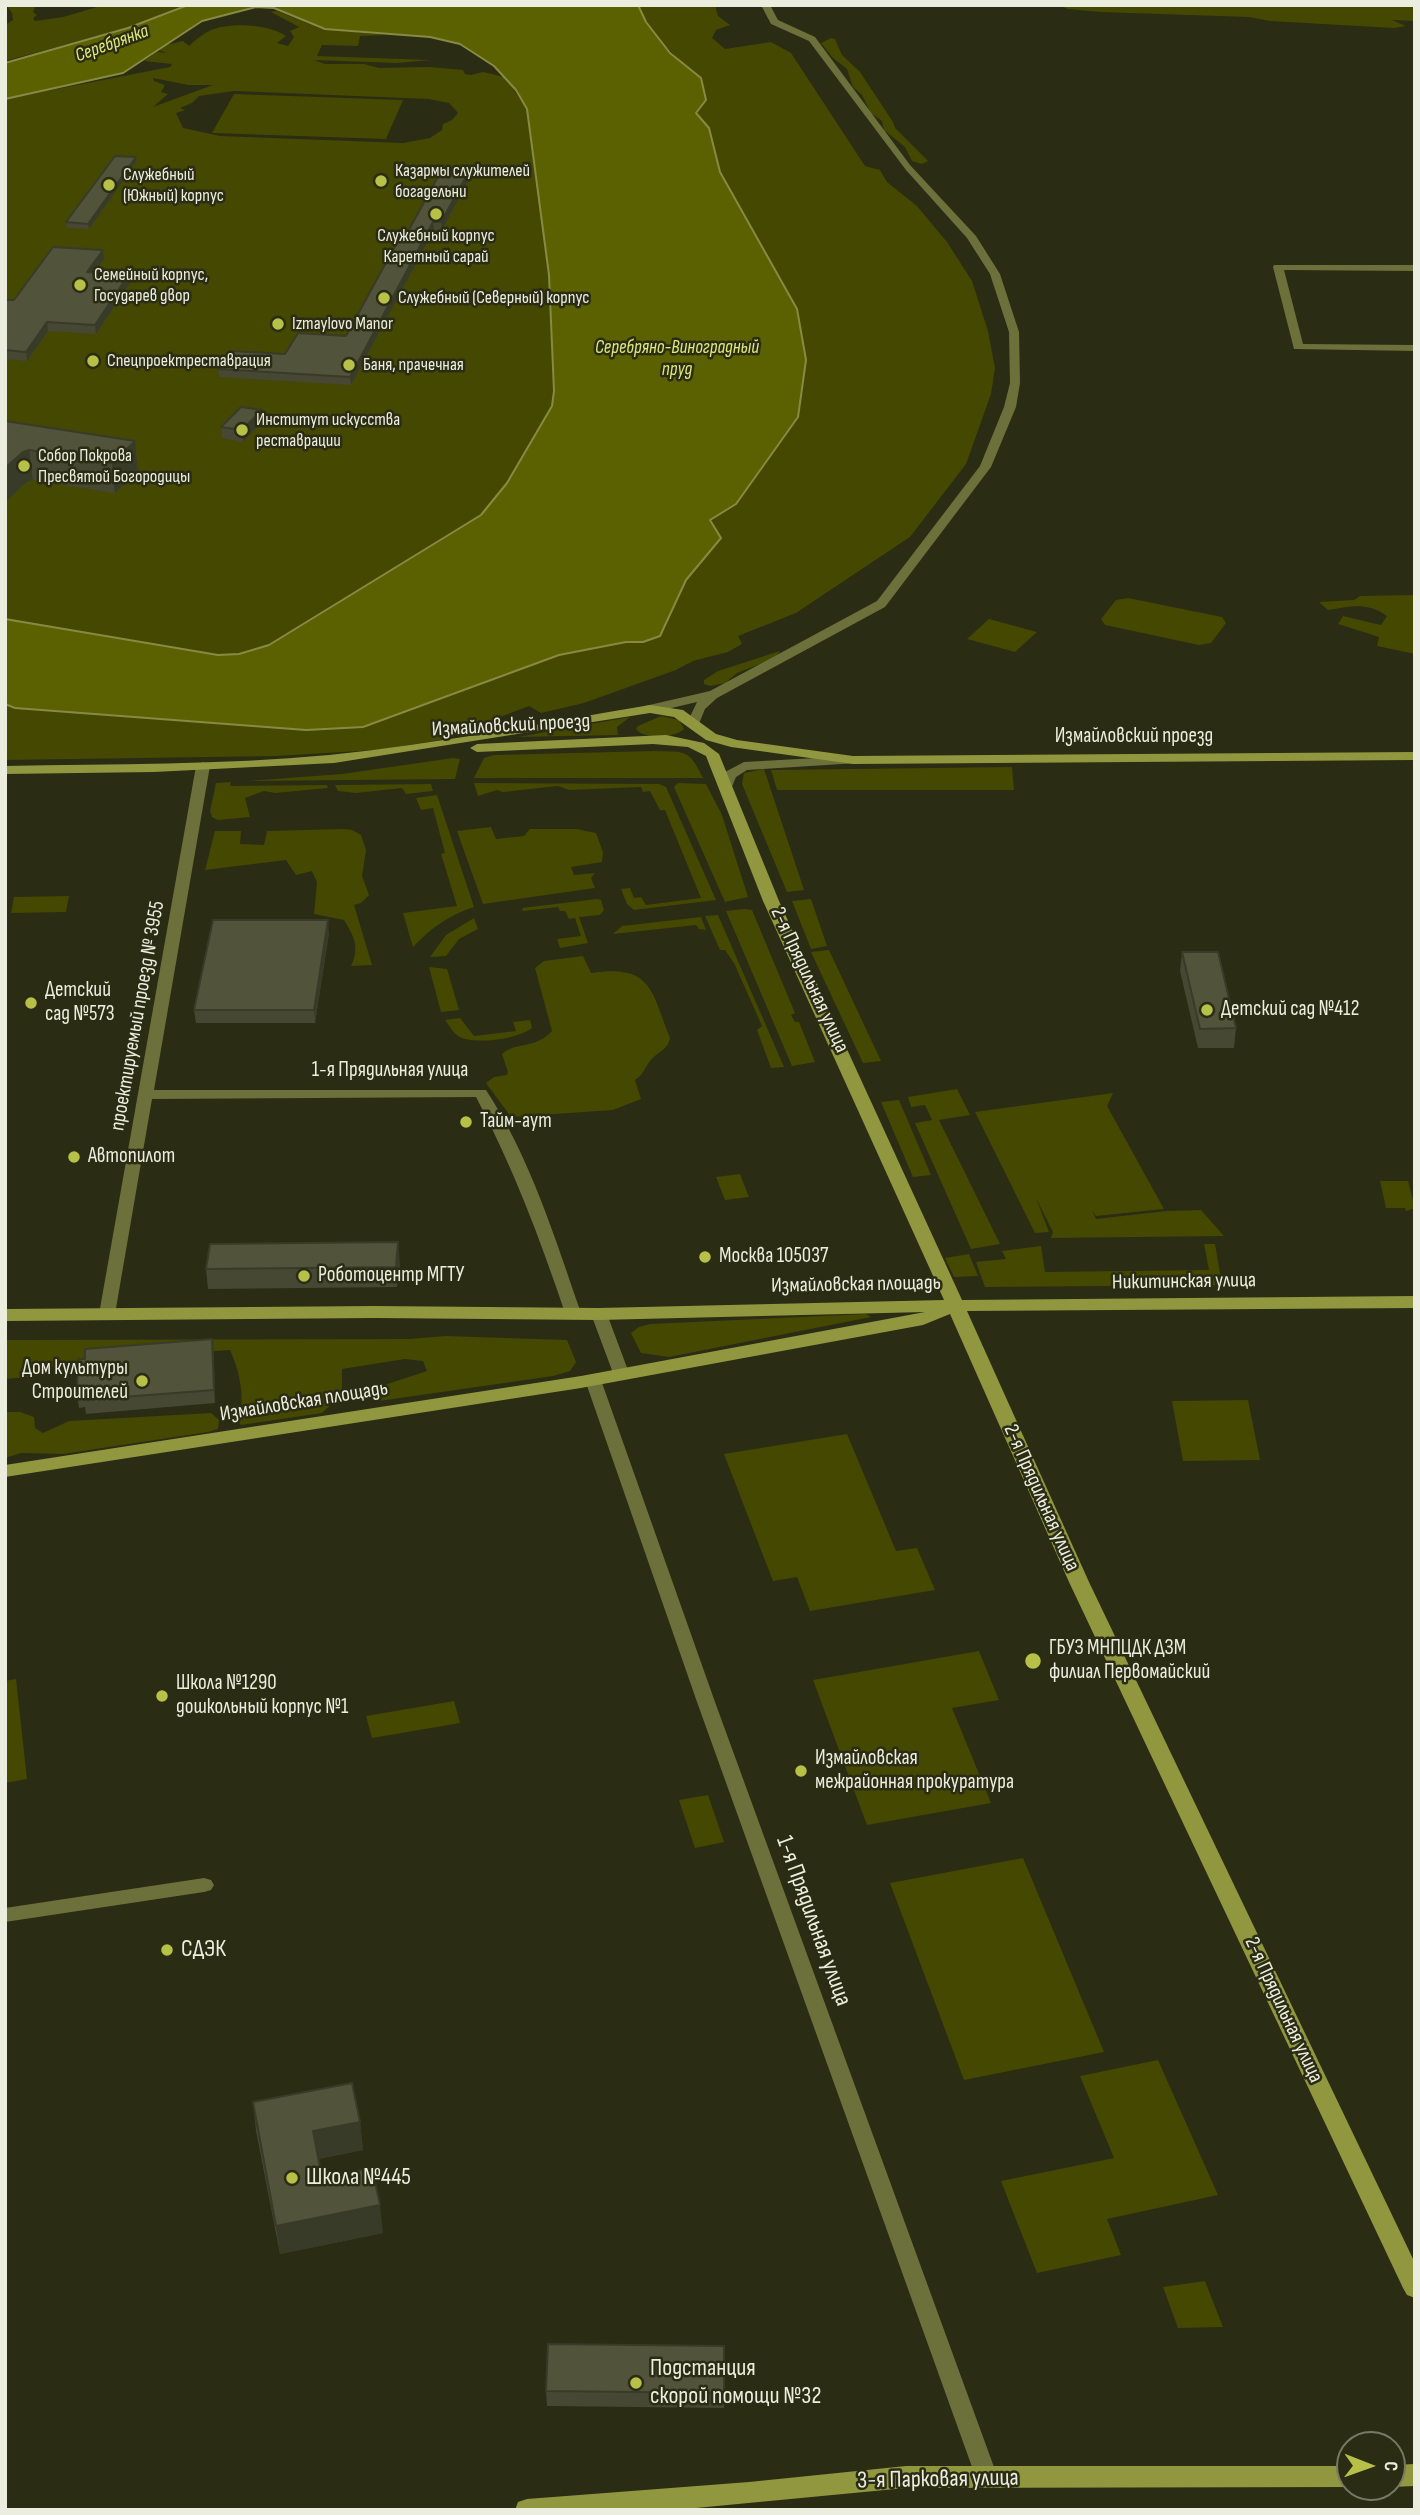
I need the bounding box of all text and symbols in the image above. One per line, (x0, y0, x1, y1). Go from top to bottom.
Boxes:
water label: Серебрянка (72, 20, 152, 68)
place label: Казармы служителей богадельни (395, 160, 530, 202)
place label: Служебный (Южный) корпус (123, 164, 224, 206)
marker: Казармы служителей богадельни (373, 173, 389, 189)
marker: Служебный (Южный) корпус (101, 177, 117, 193)
marker: Служебный корпус Каретный сарай (428, 206, 444, 222)
place label: Служебный корпус Каретный сарай (377, 225, 495, 268)
place label: Семейный корпус, Государев двор (94, 264, 208, 306)
marker: Семейный корпус, Государев двор (72, 277, 88, 293)
place label: Служебный (Северный) корпус (398, 287, 590, 309)
marker: Служебный (Северный) корпус (376, 290, 392, 306)
place label: Izmaylovo Manor (292, 313, 393, 335)
marker: Izmaylovo Manor (270, 316, 286, 332)
water label: Серебряно-Виноградный пруд (595, 337, 759, 381)
place label: Спецпроектреставрация (107, 350, 271, 372)
marker: Спецпроектреставрация (85, 353, 101, 369)
place label: Баня, прачечная (363, 354, 464, 376)
marker: Баня, прачечная (341, 357, 357, 373)
place label: Институт искусства реставрации (256, 409, 400, 452)
marker: Институт искусства реставрации (234, 422, 250, 438)
place label: Собор Покрова Пресвятой Богородицы (38, 445, 190, 488)
marker: Собор Покрова Пресвятой Богородицы (16, 458, 32, 474)
street label: Измайловский проезд (431, 709, 591, 743)
street label: Измайловский проезд (1055, 724, 1213, 750)
street label: проектируемый проезд № 3955 (105, 899, 171, 1133)
street label: 2-я Прядильная улица (764, 903, 854, 1057)
place label: Детский сад №573 (45, 978, 115, 1028)
marker: Детский сад №573 (23, 995, 39, 1011)
place label: Детский сад №412 (1221, 997, 1359, 1023)
marker: Детский сад №412 (1199, 1002, 1215, 1018)
street label: 1-я Прядильная улица (312, 1058, 468, 1084)
place label: Тайм-аут (480, 1109, 552, 1135)
marker: Тайм-аут (458, 1114, 474, 1130)
place label: Автопилот (88, 1144, 175, 1170)
marker: Автопилот (66, 1149, 82, 1165)
place label: Москва 105037 (719, 1244, 828, 1270)
marker: Москва 105037 (697, 1249, 713, 1265)
place label: Роботоцентр МГТУ (318, 1263, 464, 1289)
marker: Роботоцентр МГТУ (296, 1268, 312, 1284)
street label: Никитинская улица (1112, 1268, 1256, 1296)
street label: Измайловская площадь (771, 1271, 941, 1299)
place label: Дом культуры Строителей (22, 1356, 128, 1406)
marker: Дом культуры Строителей (134, 1373, 150, 1389)
street label: Измайловская площадь (218, 1376, 390, 1428)
street label: 2-я Прядильная улица (997, 1421, 1085, 1575)
place label: ГБУЗ МНПЦДК ДЗМ филиал Первомайский (1049, 1636, 1210, 1686)
marker: ГБУЗ МНПЦДК ДЗМ филиал Первомайский (1023, 1651, 1043, 1671)
place label: Школа №1290 дошкольный корпус №1 (176, 1671, 348, 1721)
marker: Школа №1290 дошкольный корпус №1 (154, 1688, 170, 1704)
place label: Измайловская межрайонная прокуратура (815, 1746, 1014, 1796)
marker: Измайловская межрайонная прокуратура (793, 1763, 809, 1779)
street label: 1-я Прядильная улица (769, 1832, 857, 2010)
street label: 2-я Прядильная улица (1238, 1933, 1328, 2087)
place label: СДЭК (181, 1936, 226, 1964)
marker: СДЭК (159, 1942, 175, 1958)
place label: Школа №445 (306, 2164, 411, 2192)
marker: Школа №445 (284, 2170, 300, 2186)
place label: Подстанция скорой помощи №32 (650, 2355, 821, 2411)
marker: Подстанция скорой помощи №32 (628, 2375, 644, 2391)
north arrow (1336, 2431, 1406, 2501)
text: С (1379, 2461, 1402, 2471)
street label: 3-я Парковая улица (857, 2464, 1019, 2496)

